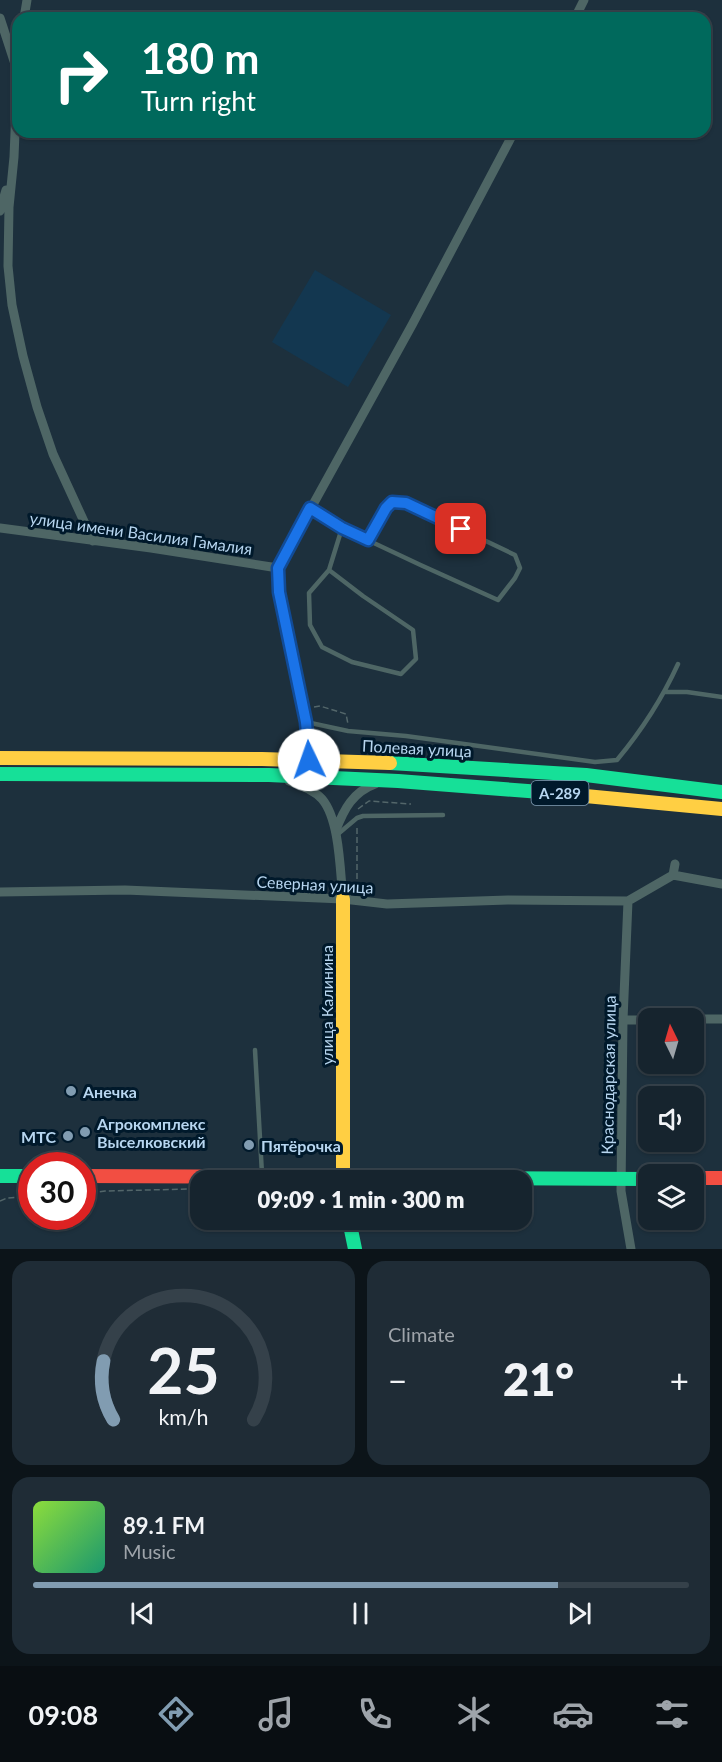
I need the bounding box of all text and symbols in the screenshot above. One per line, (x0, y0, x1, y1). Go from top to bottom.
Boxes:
text: 180 m (141, 33, 259, 83)
icon: right (42, 36, 120, 114)
text: Turn right (141, 84, 256, 117)
pin (435, 503, 486, 554)
street label: улица имени Василия Гамалия (29, 508, 253, 558)
icon: arrive (444, 512, 477, 545)
position arrow (277, 728, 341, 792)
street label: Полевая улица (362, 736, 472, 760)
road number: А-289 (532, 781, 588, 805)
street label: Северная улица (256, 871, 374, 897)
street label: улица Калинина (317, 945, 336, 1065)
street label: Краснодарская улица (597, 995, 619, 1155)
north arrow (638, 1008, 704, 1074)
map controls (638, 1008, 704, 1230)
place label: Анечка (82, 1082, 137, 1101)
marker: Анечка (64, 1084, 78, 1098)
button: sound (638, 1086, 704, 1152)
place label: Агрокомплекс Выселковский (96, 1114, 206, 1151)
marker: Агрокомплекс Выселковский (78, 1125, 92, 1139)
place label: МТС (21, 1127, 56, 1146)
marker: МТС (61, 1129, 75, 1143)
place label: Пятёрочка (261, 1136, 341, 1155)
marker: Пятёрочка (242, 1138, 256, 1152)
speed limit sign: 30 (18, 1152, 96, 1230)
button: layers (638, 1164, 704, 1230)
text: 09:09 · 1 min · 300 m (258, 1186, 464, 1213)
text: Climate (388, 1322, 455, 1346)
text: 25 (147, 1332, 220, 1407)
text: 21° (503, 1352, 574, 1406)
text: − (388, 1360, 407, 1400)
text: + (670, 1360, 689, 1400)
text: km/h (158, 1404, 209, 1430)
text: 89.1 FM (123, 1512, 205, 1539)
text: Music (123, 1539, 176, 1563)
icon: previous (126, 1597, 159, 1630)
icon: pause (344, 1597, 377, 1630)
icon: next (563, 1597, 596, 1630)
icon: directions (155, 1693, 197, 1735)
icon: music (255, 1693, 297, 1735)
icon: phone (354, 1693, 396, 1735)
icon: climate (453, 1693, 495, 1735)
icon: car (552, 1693, 594, 1735)
icon: filters (651, 1693, 693, 1735)
text: 09:08 (29, 1698, 98, 1731)

